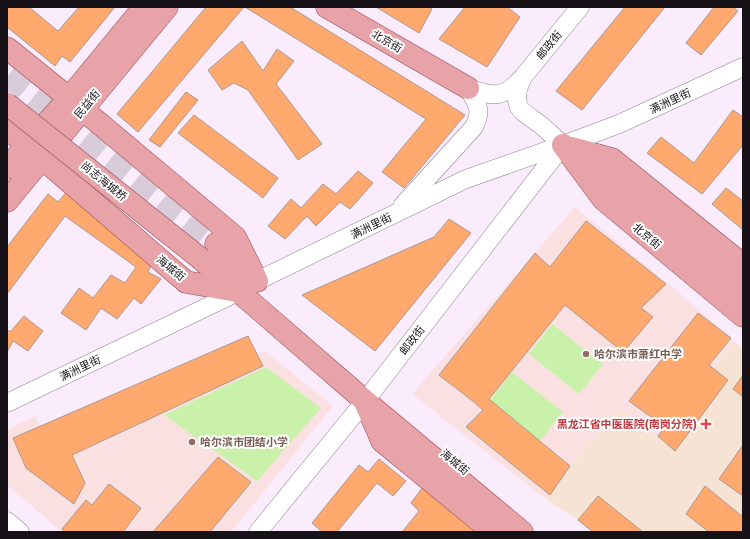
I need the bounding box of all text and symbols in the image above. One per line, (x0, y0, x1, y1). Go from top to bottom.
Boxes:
street label: 北京街 (369, 28, 404, 55)
street label: 邮政街 (534, 29, 565, 62)
street label: 满洲里街 (648, 86, 693, 117)
street label: 民益街 (72, 88, 103, 121)
street label: 尚志海城桥 (78, 159, 129, 204)
street label: 满洲里街 (349, 211, 394, 242)
street label: 北京街 (630, 221, 663, 252)
street label: 海城街 (154, 253, 188, 284)
street label: 邮政街 (397, 323, 428, 357)
place label: 哈尔滨市萧红中学 (594, 348, 682, 361)
marker: 哈尔滨市萧红中学 (581, 349, 591, 359)
street label: 满洲里街 (58, 353, 103, 384)
place label: 黑龙江省中医医院(南岗分院) (557, 418, 697, 431)
marker: 黑龙江省中医医院(南岗分院) (700, 418, 712, 430)
place label: 哈尔滨市团结小学 (200, 436, 288, 449)
marker: 哈尔滨市团结小学 (187, 437, 197, 447)
street label: 海城街 (438, 447, 471, 478)

